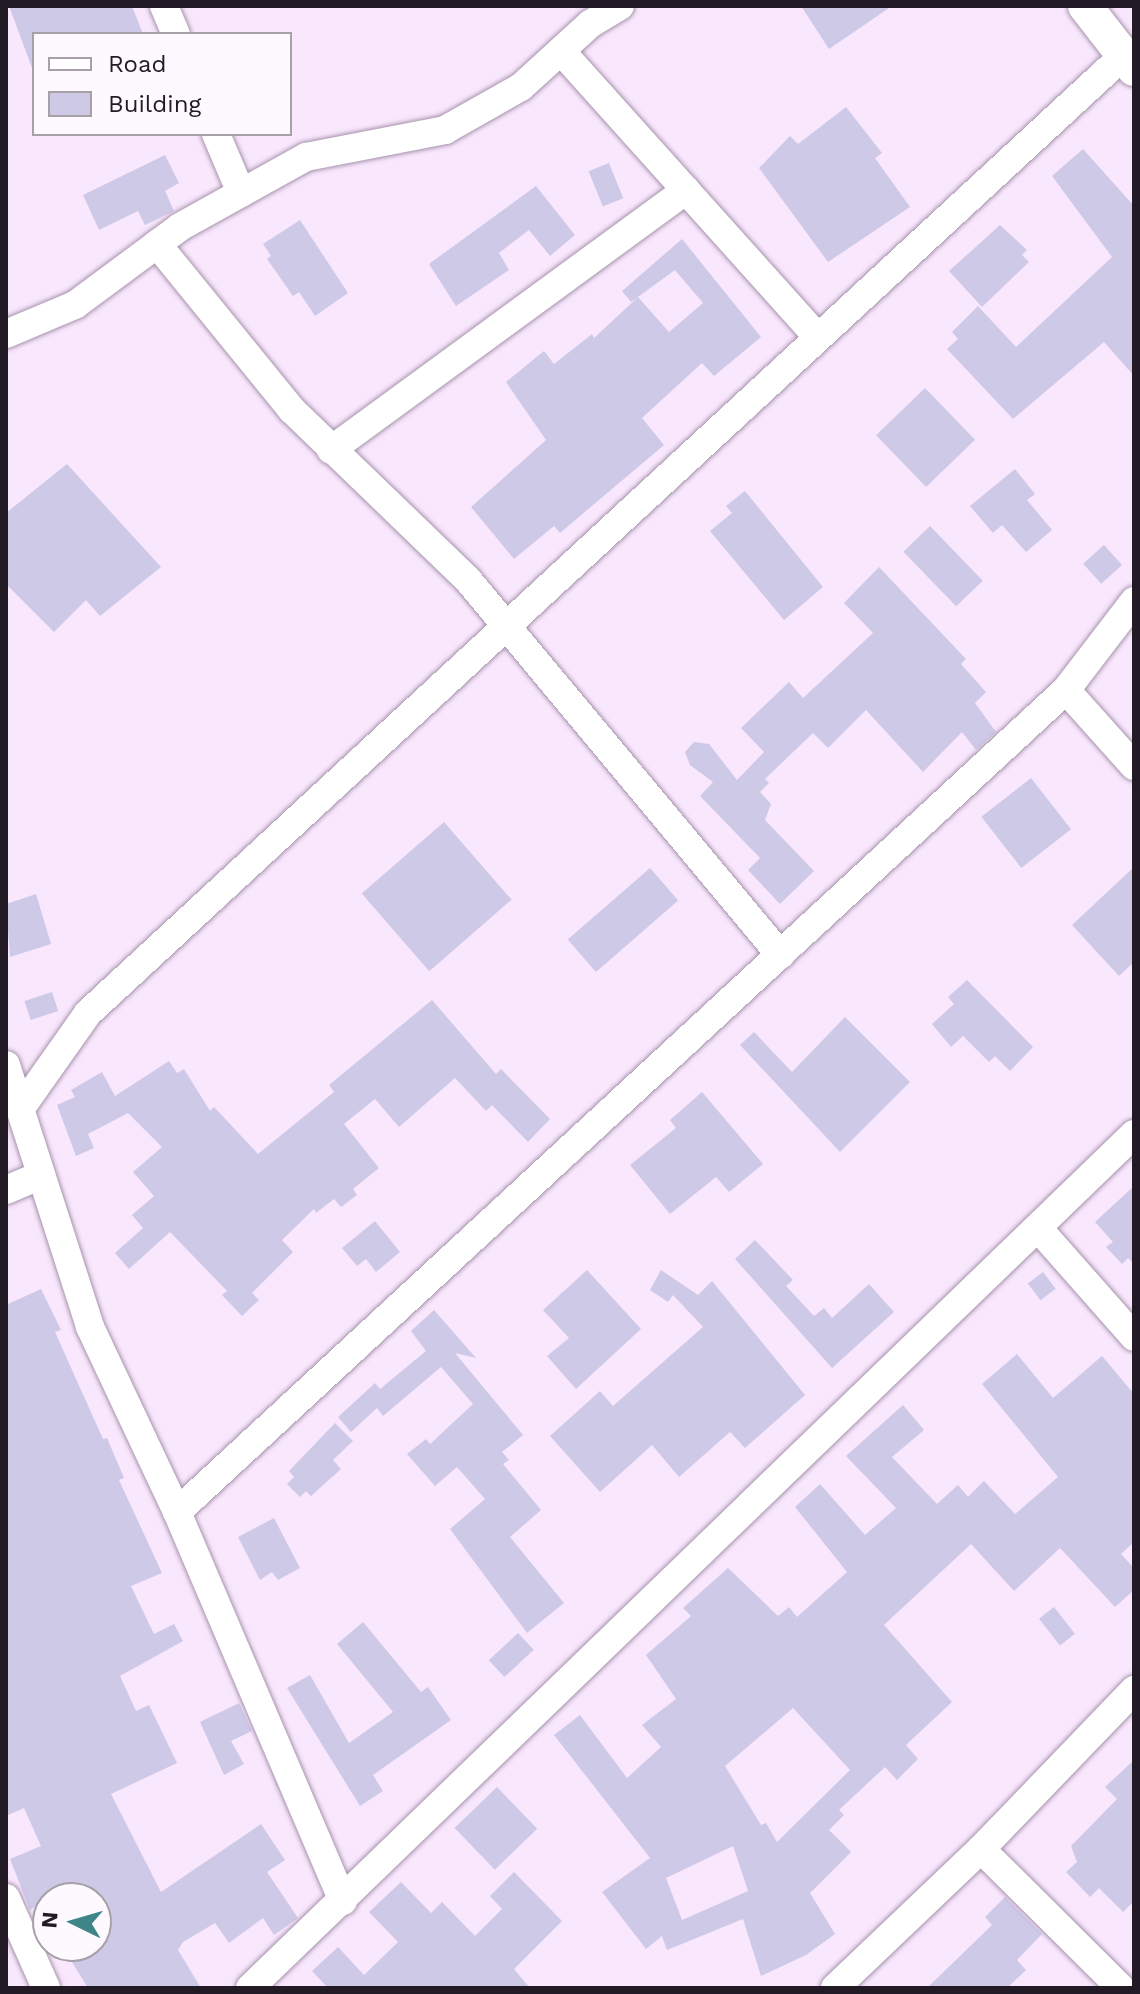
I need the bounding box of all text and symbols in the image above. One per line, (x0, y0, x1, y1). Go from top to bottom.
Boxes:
legend (32, 32, 292, 136)
text: Road (108, 50, 167, 78)
text: Building (108, 90, 201, 118)
north arrow (32, 1882, 112, 1962)
text: N (36, 1911, 63, 1929)

